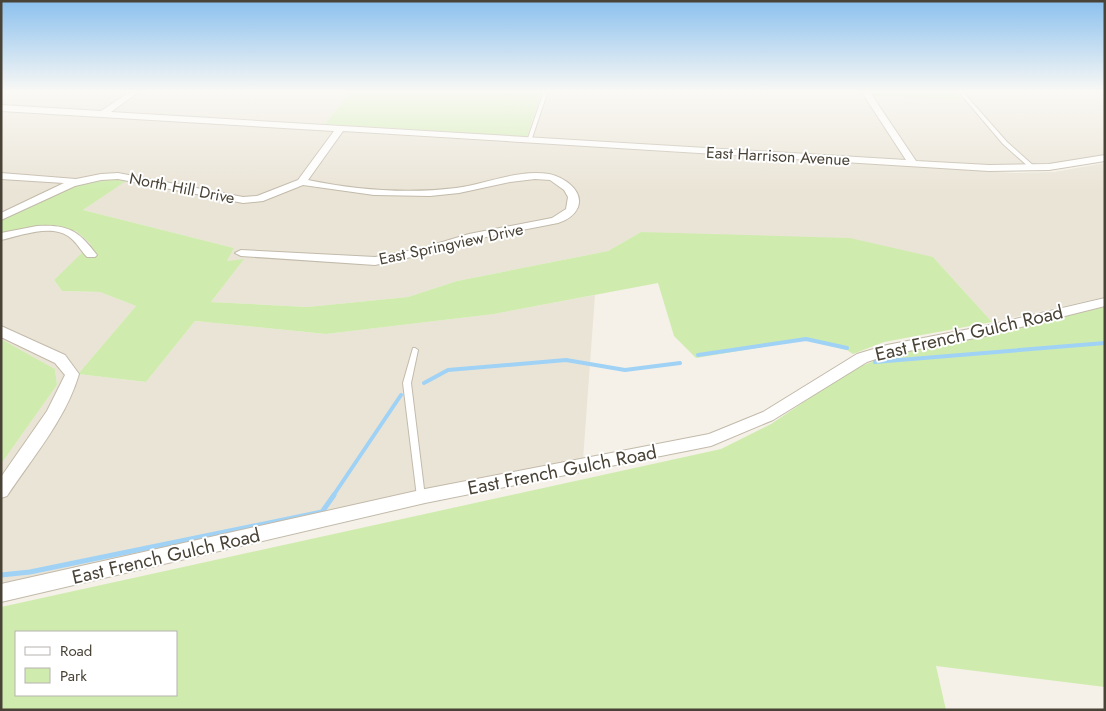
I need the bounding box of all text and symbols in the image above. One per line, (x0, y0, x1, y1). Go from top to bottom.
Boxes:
street label: East Harrison Avenue (705, 141, 851, 171)
street label: North Hill Drive (127, 167, 237, 209)
street label: East Springview Drive (377, 217, 525, 271)
street label: East French Gulch Road (872, 298, 1066, 368)
street label: East French Gulch Road (465, 438, 659, 502)
street label: East French Gulch Road (69, 521, 263, 591)
legend (15, 631, 178, 696)
text: Road (60, 640, 92, 662)
text: Park (60, 665, 87, 687)

